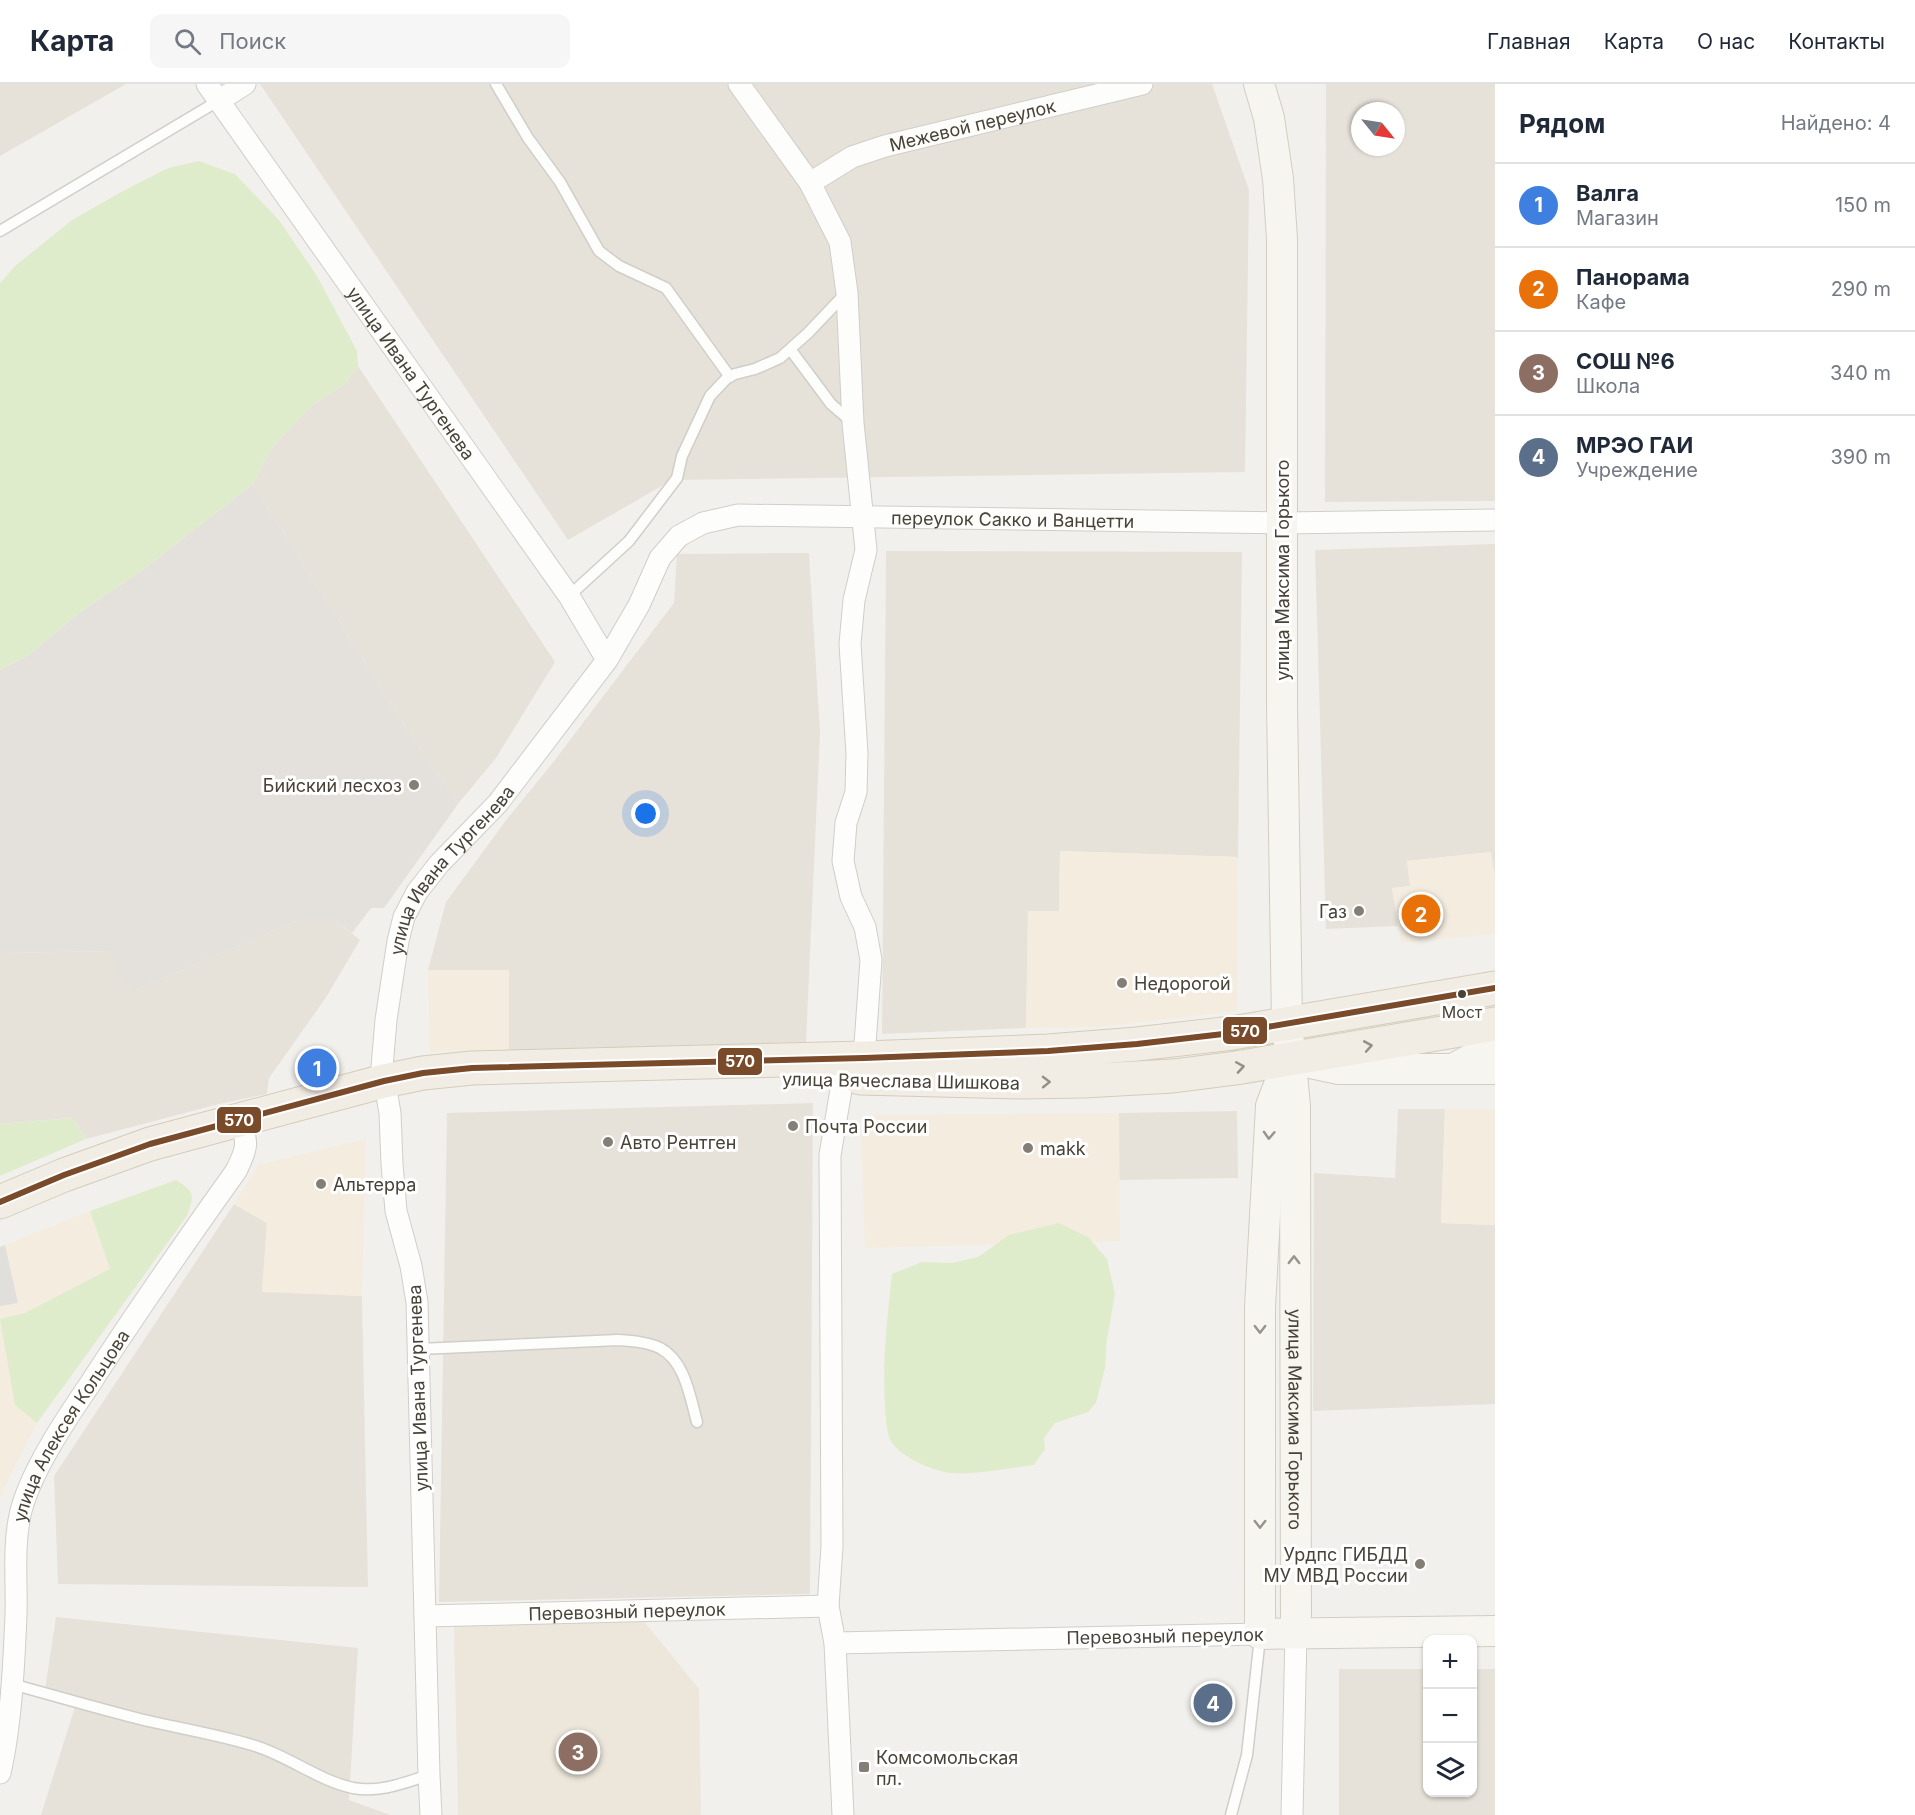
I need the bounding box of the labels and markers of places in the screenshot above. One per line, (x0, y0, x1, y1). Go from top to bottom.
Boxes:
place label: Бийский лесхоз (263, 775, 402, 796)
marker: Бийский лесхоз (407, 778, 421, 792)
pin: 2 (1402, 892, 1440, 936)
place label: Газ (1319, 901, 1347, 922)
marker: Газ (1352, 904, 1366, 918)
place label: Недорогой (1134, 973, 1231, 994)
marker: Недорогой (1115, 976, 1129, 990)
marker: Мост (1456, 988, 1468, 1000)
place label: Мост (1442, 1002, 1483, 1022)
pin: 1 (298, 1046, 336, 1090)
place label: Почта России (805, 1116, 927, 1137)
marker: Почта России (786, 1119, 800, 1133)
place label: Авто Рентген (620, 1132, 736, 1153)
marker: Авто Рентген (601, 1135, 615, 1149)
place label: makk (1040, 1138, 1086, 1159)
marker: makk (1021, 1141, 1035, 1155)
place label: Альтерра (333, 1174, 416, 1195)
marker: Альтерра (314, 1177, 328, 1191)
place label: Урдпс ГИБДД МУ МВД России (1263, 1544, 1408, 1586)
marker: Урдпс ГИБДД МУ МВД России (1413, 1557, 1427, 1571)
pin: 4 (1194, 1680, 1232, 1726)
pin: 3 (558, 1730, 598, 1774)
place label: Комсомольская пл. (876, 1747, 1018, 1789)
marker: Комсомольская пл. (857, 1760, 871, 1774)

